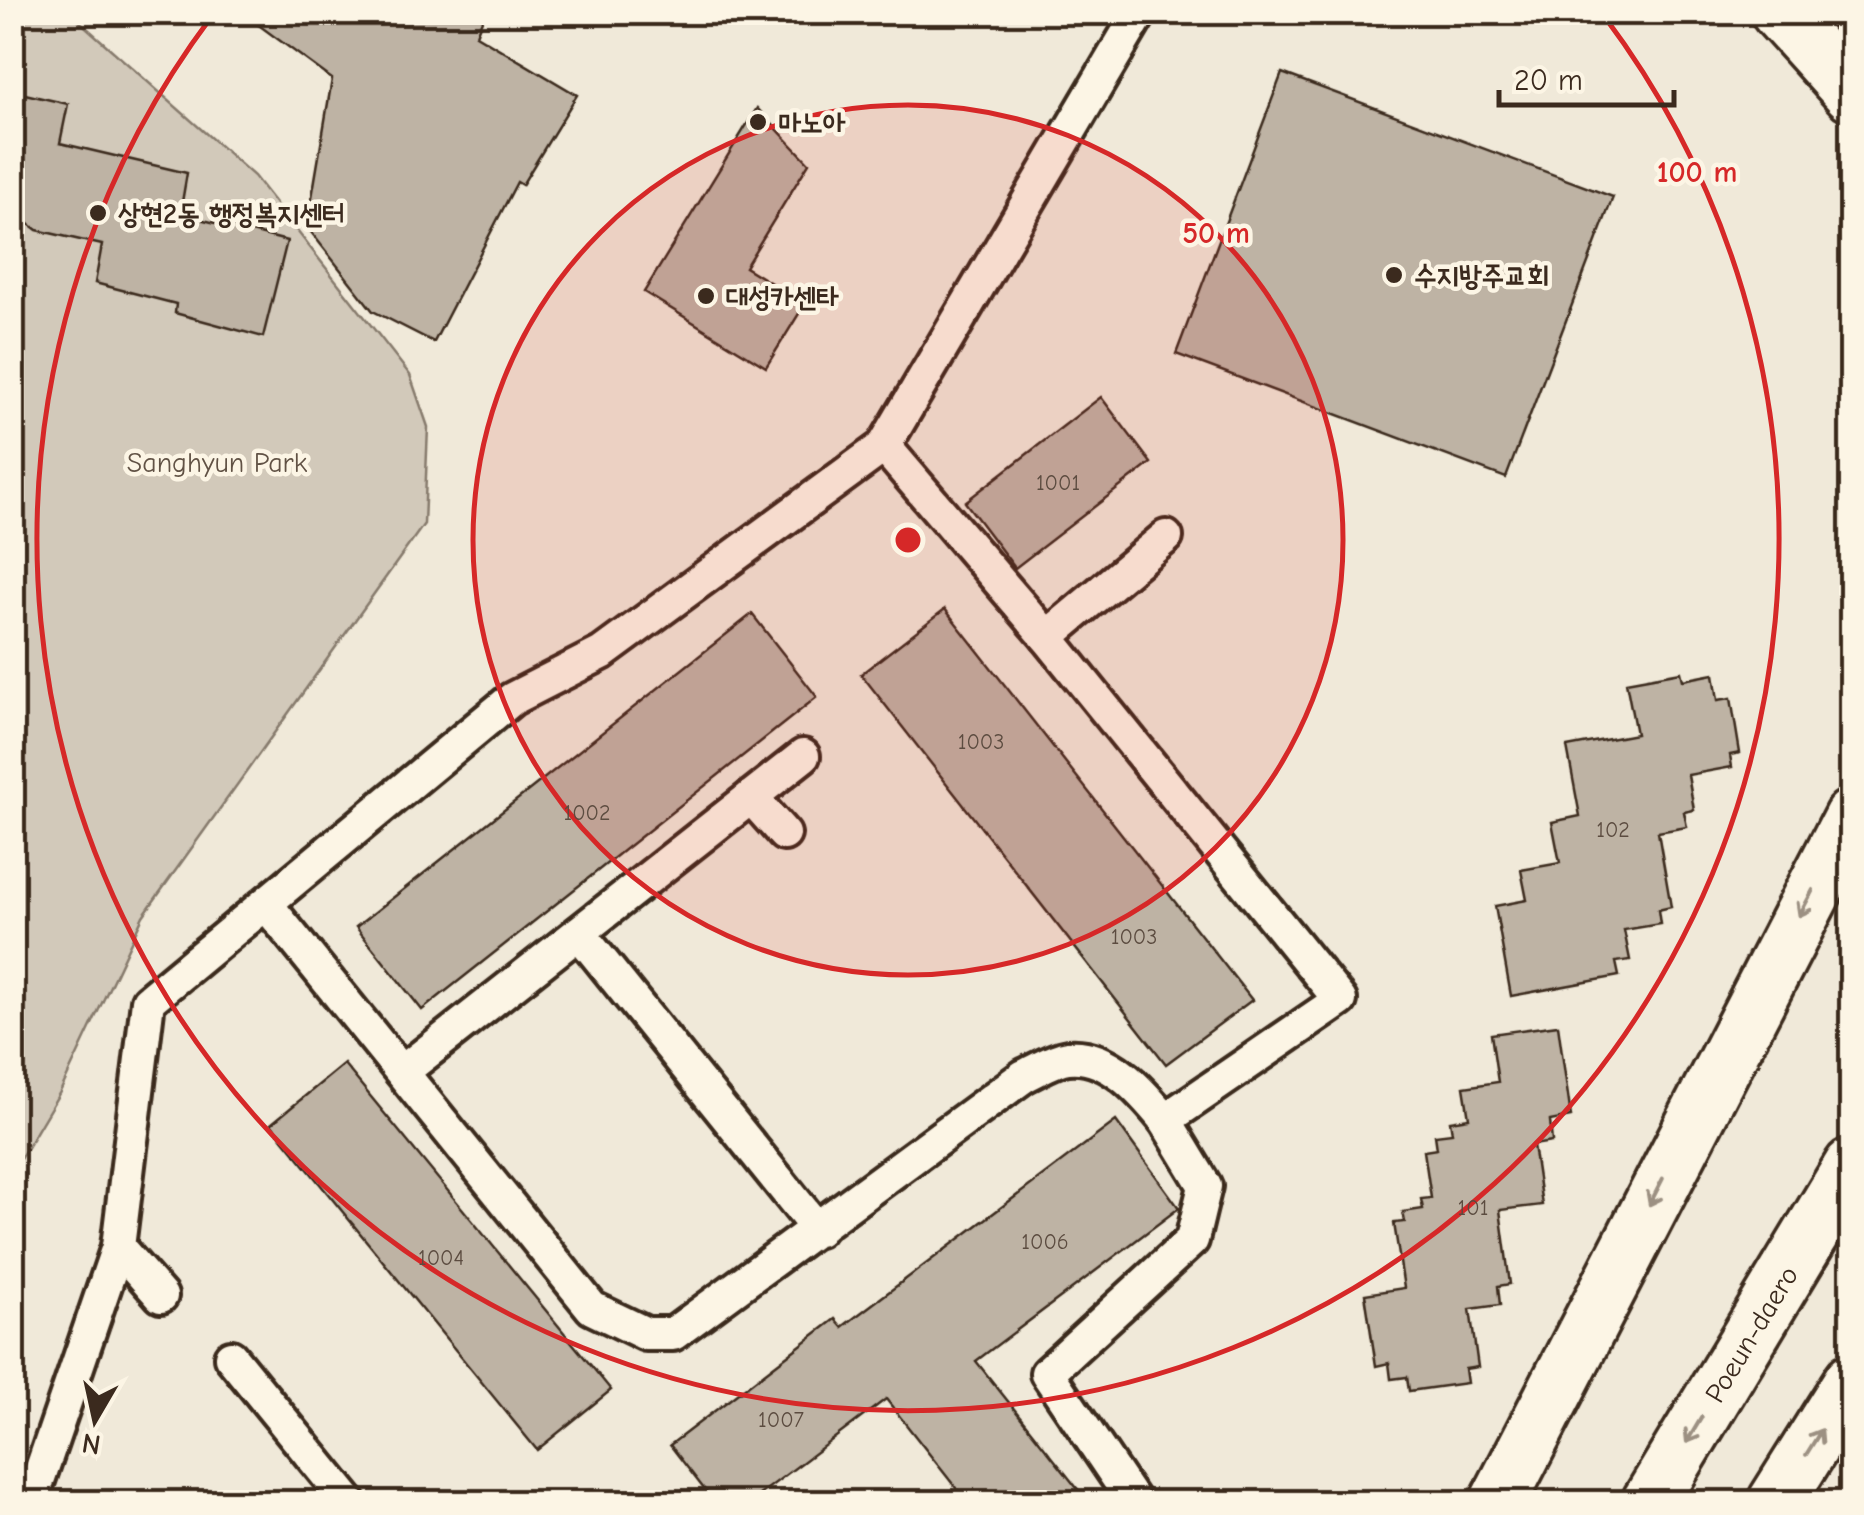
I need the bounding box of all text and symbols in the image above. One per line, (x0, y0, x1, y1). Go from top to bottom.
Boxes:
scale bar (1499, 45, 1674, 107)
text: 20 m (1514, 63, 1583, 98)
place label: 마노아 (778, 107, 846, 139)
marker: 마노아 (747, 111, 769, 133)
text: 100 m (1657, 155, 1737, 190)
place label: 상현2동 행정복지센터 (118, 198, 345, 230)
marker: 상현2동 행정복지센터 (87, 202, 109, 224)
text: 50 m (1182, 216, 1250, 251)
place label: 수지방주교회 (1414, 260, 1549, 292)
marker: 수지방주교회 (1383, 264, 1405, 286)
place label: 대성카센타 (726, 281, 839, 313)
marker: 대성카센타 (695, 285, 717, 307)
park label: Sanghyun Park (127, 447, 308, 479)
house number: 1001 (1036, 470, 1080, 496)
centre of rings (890, 522, 926, 558)
house number: 1003 (958, 729, 1004, 755)
house number: 1002 (563, 800, 611, 826)
house number: 102 (1596, 817, 1630, 843)
one-way arrow (1796, 888, 1815, 918)
house number: 1003 (1111, 924, 1157, 950)
one-way arrow (1646, 1176, 1665, 1206)
house number: 101 (1458, 1195, 1488, 1221)
house number: 1006 (1021, 1229, 1069, 1255)
house number: 1004 (418, 1245, 464, 1271)
street label: Poeun-daero (1699, 1261, 1805, 1408)
north arrow (45, 1370, 145, 1470)
house number: 1007 (758, 1407, 805, 1433)
one-way arrow (1684, 1415, 1704, 1444)
text: N (80, 1426, 103, 1461)
one-way arrow (1803, 1428, 1824, 1457)

